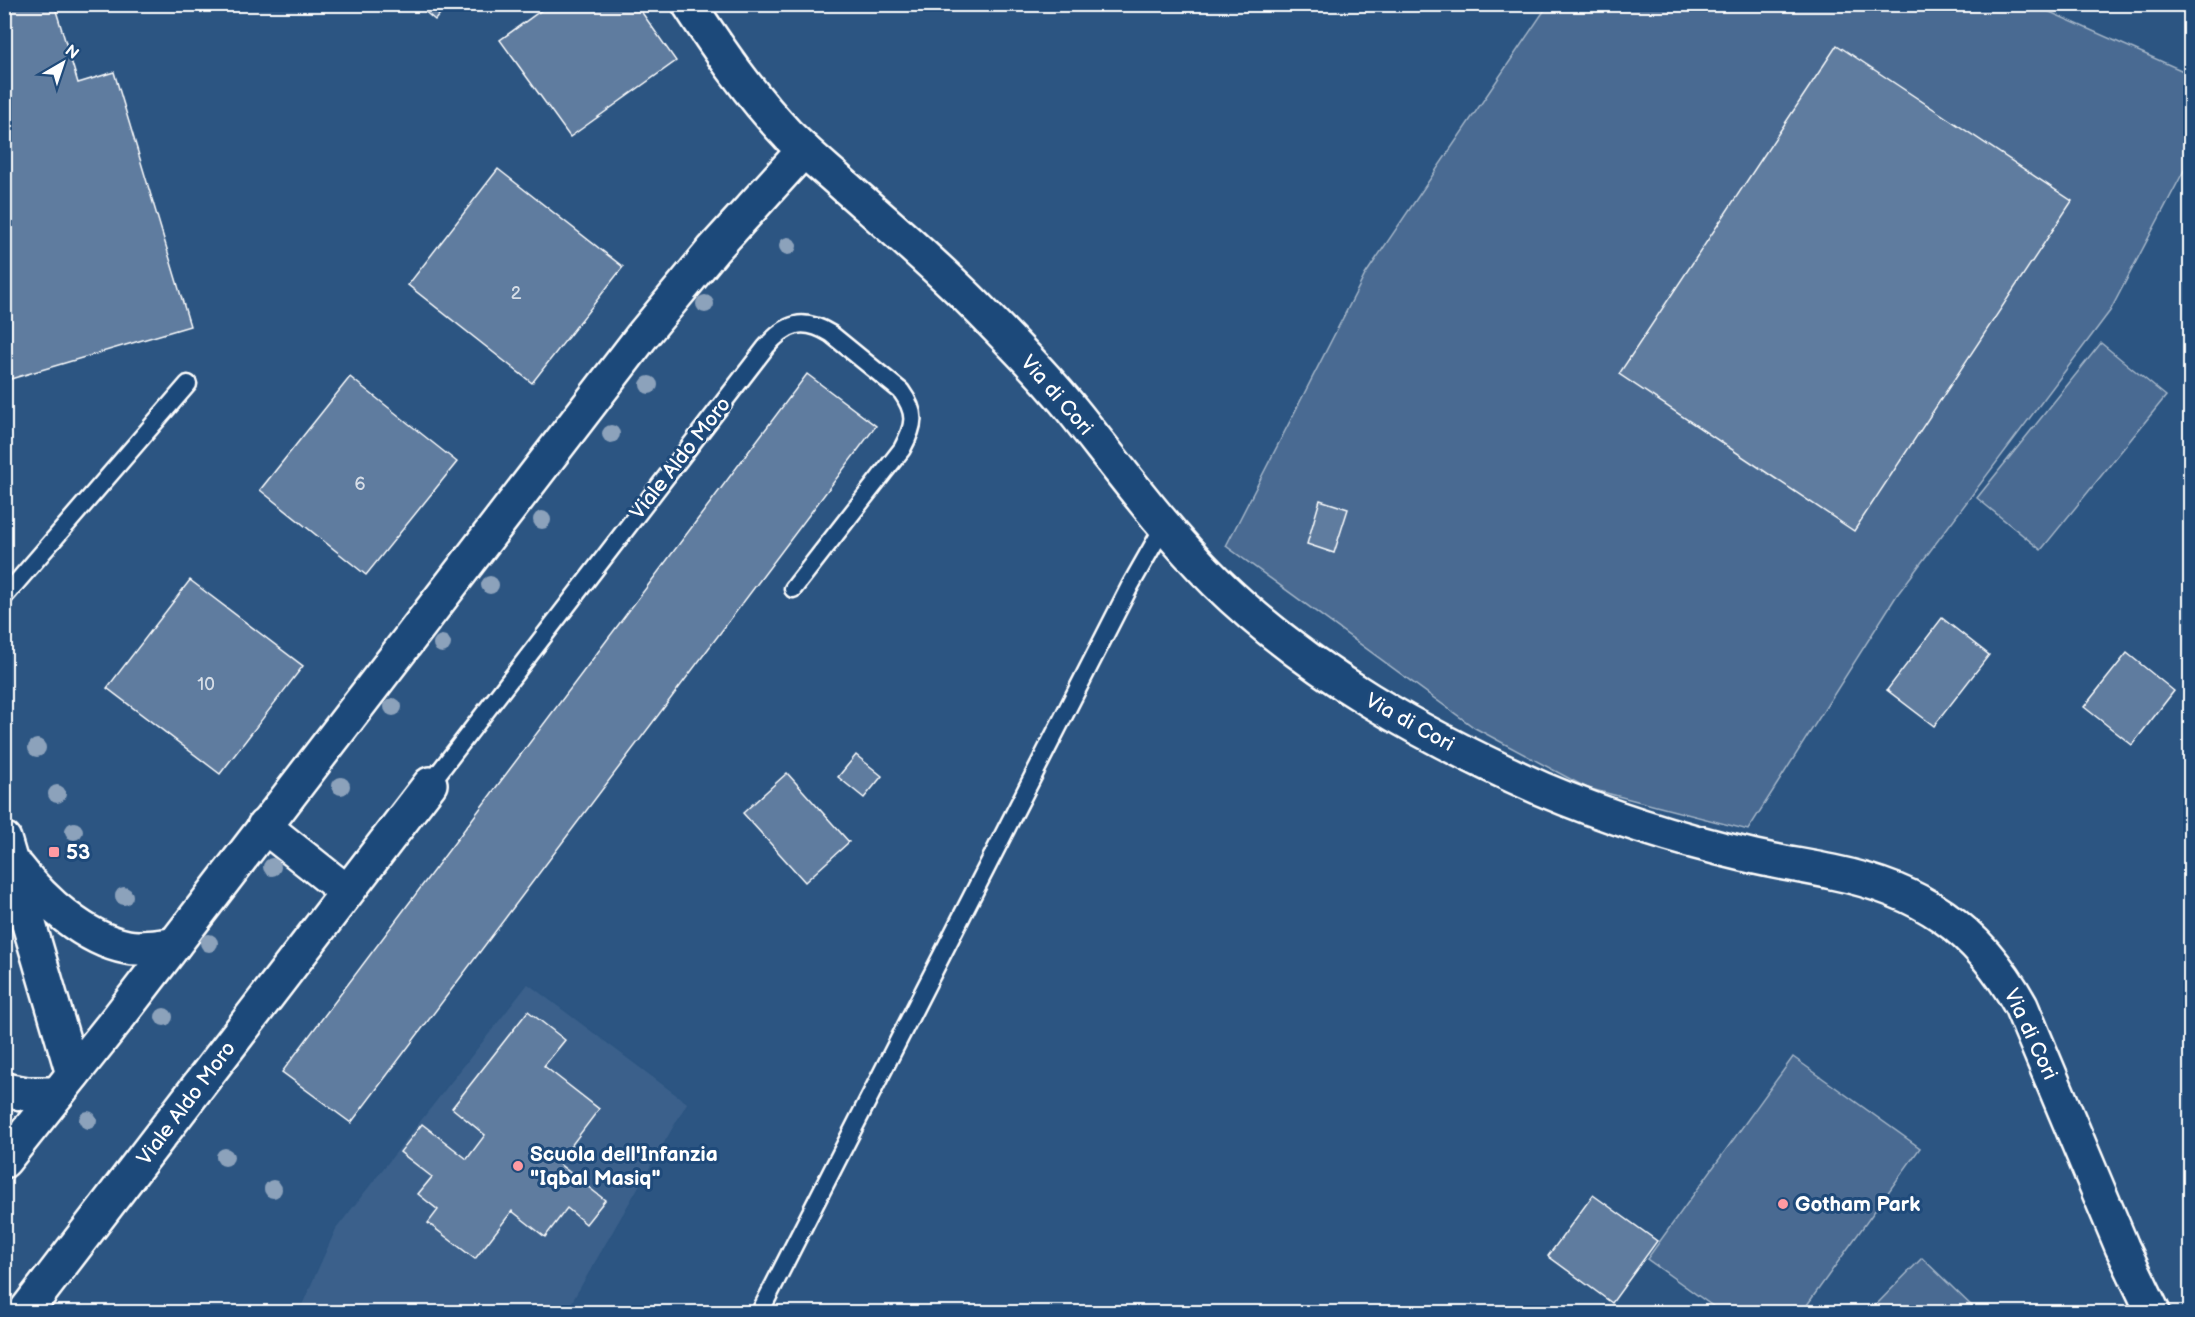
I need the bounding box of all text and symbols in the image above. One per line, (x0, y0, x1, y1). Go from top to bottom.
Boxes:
north arrow (33, 33, 93, 93)
text: N (61, 41, 82, 64)
house number: 2 (511, 283, 522, 304)
street label: Via di Cori (1015, 350, 1098, 440)
street label: Viale Aldo Moro (625, 392, 736, 525)
house number: 6 (355, 474, 366, 495)
house number: 10 (197, 674, 215, 695)
street label: Via di Cori (1361, 688, 1458, 757)
place label: 53 (66, 840, 90, 865)
marker: 53 (47, 845, 61, 859)
street label: Via di Cori (1999, 985, 2062, 1084)
street label: Viale Aldo Moro (132, 1036, 241, 1170)
place label: Scuola dell'Infanzia "Iqbal Masiq" (530, 1142, 718, 1191)
marker: Scuola dell'Infanzia "Iqbal Masiq" (511, 1159, 525, 1173)
place label: Gotham Park (1795, 1192, 1920, 1217)
marker: Gotham Park (1776, 1197, 1790, 1211)

